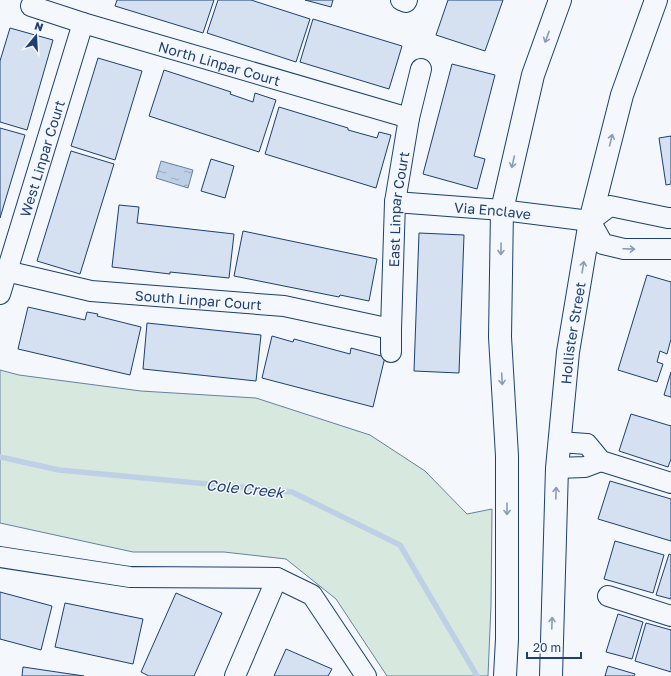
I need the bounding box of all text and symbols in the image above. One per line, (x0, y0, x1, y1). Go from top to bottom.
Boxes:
north arrow (16, 16, 56, 56)
text: N (33, 19, 45, 33)
one-way arrow (543, 30, 550, 43)
street label: North Linpar Court (157, 37, 283, 89)
street label: West Linpar Court (16, 98, 67, 219)
one-way arrow (608, 134, 615, 147)
street label: East Linpar Court (384, 150, 412, 268)
one-way arrow (509, 155, 517, 168)
street label: Via Enclave (454, 198, 532, 222)
one-way arrow (498, 242, 505, 255)
one-way arrow (622, 245, 635, 252)
one-way arrow (579, 261, 587, 274)
street label: Hollister Street (556, 280, 588, 385)
street label: South Linpar Court (134, 286, 262, 313)
one-way arrow (499, 372, 506, 385)
water label: Cole Creek (205, 475, 286, 501)
one-way arrow (553, 487, 560, 500)
one-way arrow (503, 502, 511, 515)
one-way arrow (549, 617, 556, 630)
scale bar (527, 634, 581, 660)
text: 20 m (533, 640, 561, 655)

